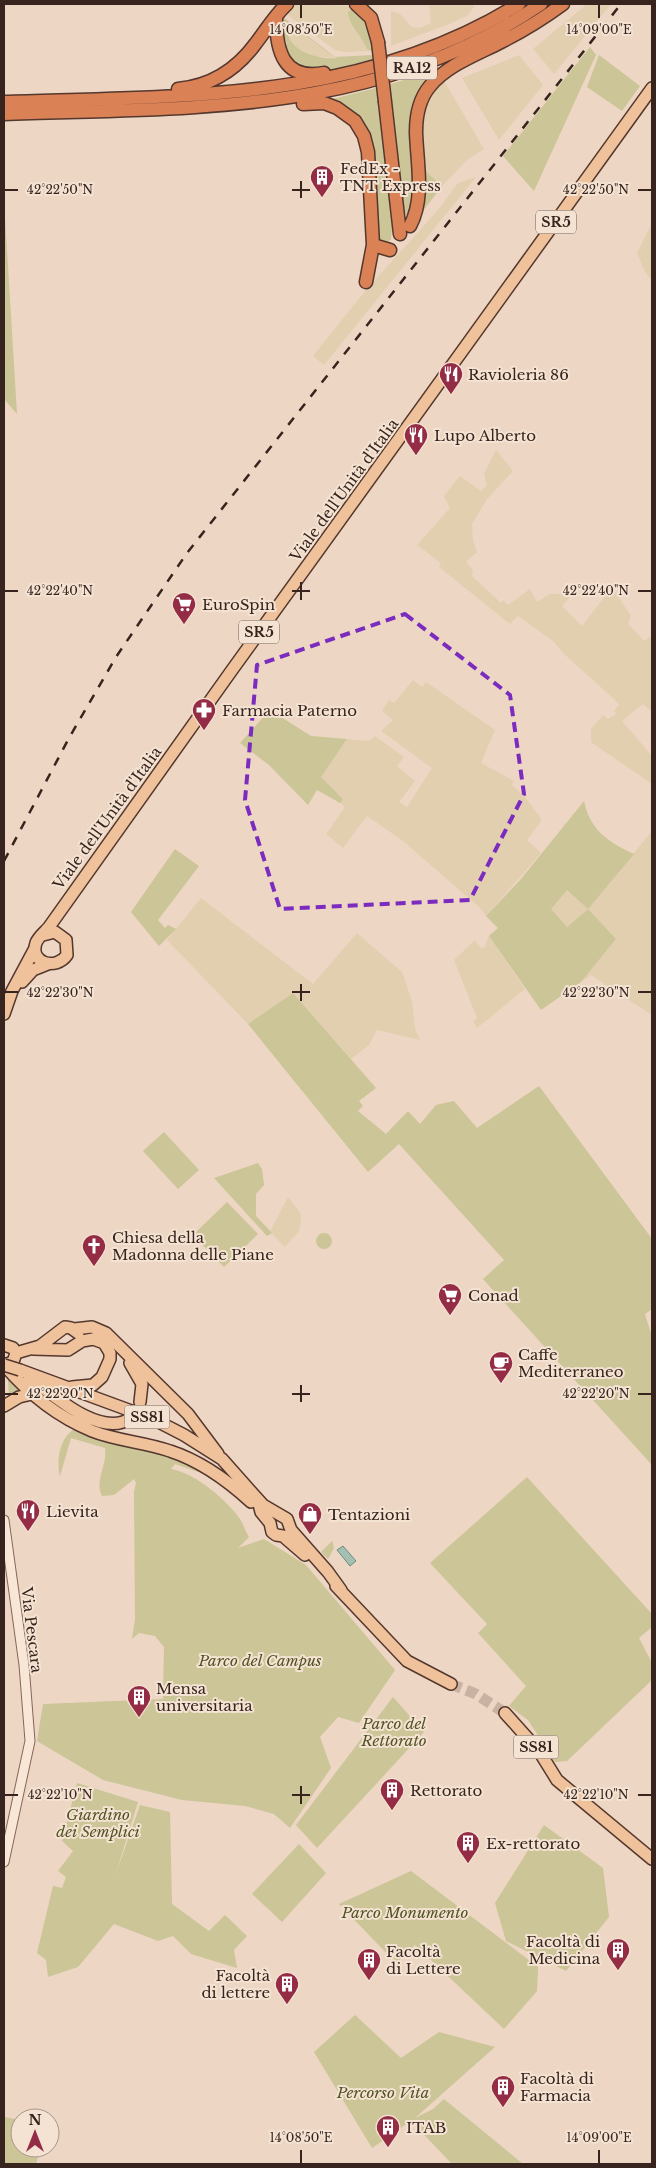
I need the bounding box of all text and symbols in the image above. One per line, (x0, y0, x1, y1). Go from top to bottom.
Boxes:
text: 14°08'50"E (270, 22, 333, 37)
text: 14°09'00"E (566, 22, 632, 37)
road number: RA12 (387, 56, 437, 80)
place label: FedEx - TNT Express (340, 159, 441, 195)
building icon: FedEx - TNT Express (309, 164, 335, 198)
text: 42°22'50"N (27, 182, 93, 197)
text: 42°22'50"N (563, 182, 629, 197)
road number: SR5 (536, 210, 576, 233)
restaurant icon: Ravioleria 86 (438, 361, 464, 395)
place label: Ravioleria 86 (468, 365, 569, 384)
street label: Viale dell'Unità d'Italia (285, 414, 403, 566)
restaurant icon: Lupo Alberto (403, 422, 429, 456)
place label: Lupo Alberto (434, 426, 536, 445)
text: 42°22'40"N (27, 583, 93, 598)
text: 42°22'40"N (563, 583, 629, 598)
supermarket icon: EuroSpin (171, 591, 197, 625)
place label: EuroSpin (202, 595, 275, 614)
road number: SR5 (239, 620, 279, 644)
pharmacy icon: Farmacia Paterno (191, 697, 217, 731)
place label: Farmacia Paterno (222, 701, 357, 720)
street label: Viale dell'Unità d'Italia (48, 742, 166, 894)
text: 42°22'30"N (26, 985, 94, 1000)
text: 42°22'30"N (562, 985, 630, 1000)
place label: Chiesa della Madonna delle Piane (112, 1228, 274, 1264)
church icon: Chiesa della Madonna delle Piane (81, 1233, 107, 1267)
supermarket icon: Conad (437, 1282, 463, 1316)
place label: Conad (468, 1286, 519, 1305)
place label: Caffe Mediterraneo (518, 1345, 624, 1381)
cafe icon: Caffe Mediterraneo (488, 1350, 514, 1384)
text: 42°22'20"N (26, 1386, 94, 1401)
text: 42°22'20"N (562, 1386, 630, 1401)
road number: SS81 (124, 1405, 170, 1428)
restaurant icon: Lievita (15, 1498, 41, 1532)
shop icon: Tentazioni (297, 1501, 323, 1535)
place label: Lievita (46, 1502, 99, 1521)
place label: Tentazioni (328, 1505, 410, 1524)
street label: Via Pescara (17, 1585, 47, 1675)
park label: Parco del Campus (197, 1651, 322, 1670)
place label: Mensa universitaria (156, 1679, 253, 1715)
building icon: Mensa universitaria (126, 1684, 152, 1718)
park label: Parco del Rettorato (360, 1714, 427, 1750)
road number: SS81 (514, 1735, 558, 1758)
building icon: Rettorato (379, 1777, 405, 1811)
place label: Rettorato (410, 1781, 483, 1800)
text: 42°22'10"N (27, 1787, 93, 1802)
text: 42°22'10"N (563, 1787, 629, 1802)
park label: Giardino dei Semplici (56, 1805, 141, 1841)
building icon: Ex-rettorato (455, 1830, 481, 1864)
place label: Ex-rettorato (486, 1834, 580, 1853)
park label: Parco Monumento (341, 1903, 469, 1922)
place label: Facoltà di Medicina (526, 1932, 601, 1968)
building icon: Facoltà di Medicina (605, 1937, 631, 1971)
place label: Facoltà di Lettere (386, 1942, 461, 1978)
building icon: Facoltà di Lettere (356, 1947, 382, 1981)
place label: Facoltà di lettere (201, 1966, 271, 2002)
building icon: Facoltà di lettere (274, 1971, 300, 2005)
place label: Facoltà di Farmacia (520, 2069, 594, 2105)
building icon: Facoltà di Farmacia (490, 2074, 516, 2108)
park label: Percorso Vita (336, 2083, 429, 2102)
north arrow (10, 2108, 60, 2158)
text: N (28, 2111, 42, 2129)
building icon: ITAB (375, 2114, 401, 2148)
place label: ITAB (406, 2118, 446, 2137)
text: 14°08'50"E (270, 2130, 333, 2145)
text: 14°09'00"E (566, 2130, 632, 2145)

